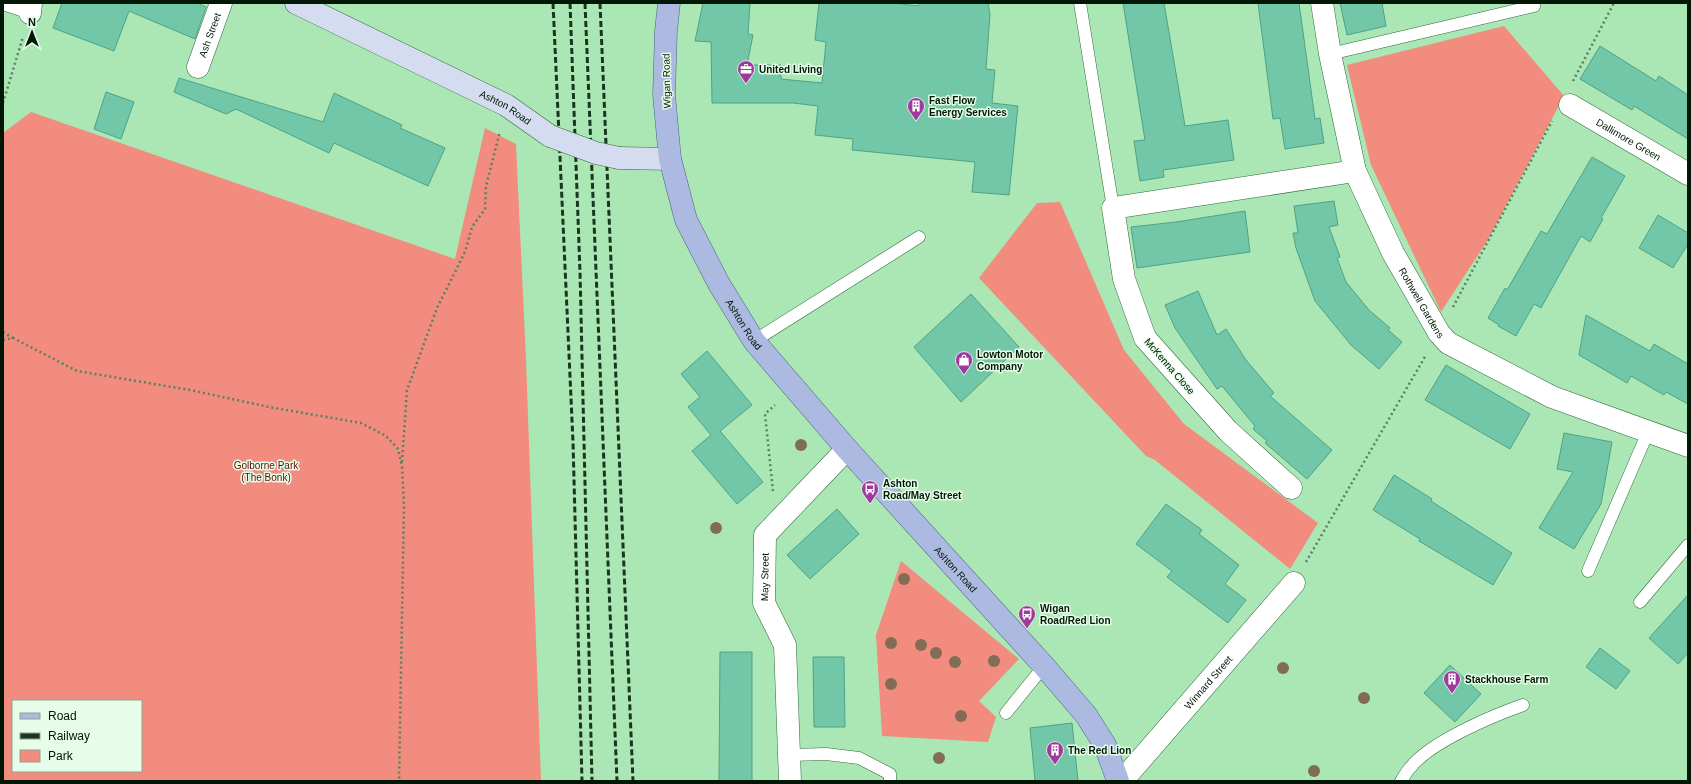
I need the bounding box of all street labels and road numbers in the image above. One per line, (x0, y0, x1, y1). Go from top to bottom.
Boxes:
street label: Ash Street (197, 11, 223, 59)
street label: Wigan Road (661, 53, 672, 109)
street label: Ashton Road (478, 88, 533, 127)
street label: Dallimore Green (1594, 117, 1663, 163)
street label: Rothwell Gardens (1397, 266, 1446, 341)
street label: Ashton Road (724, 297, 764, 352)
street label: McKenna Close (1142, 336, 1197, 397)
street label: Ashton Road (932, 544, 979, 594)
street label: May Street (759, 553, 771, 601)
street label: Winnard Street (1182, 653, 1234, 711)

